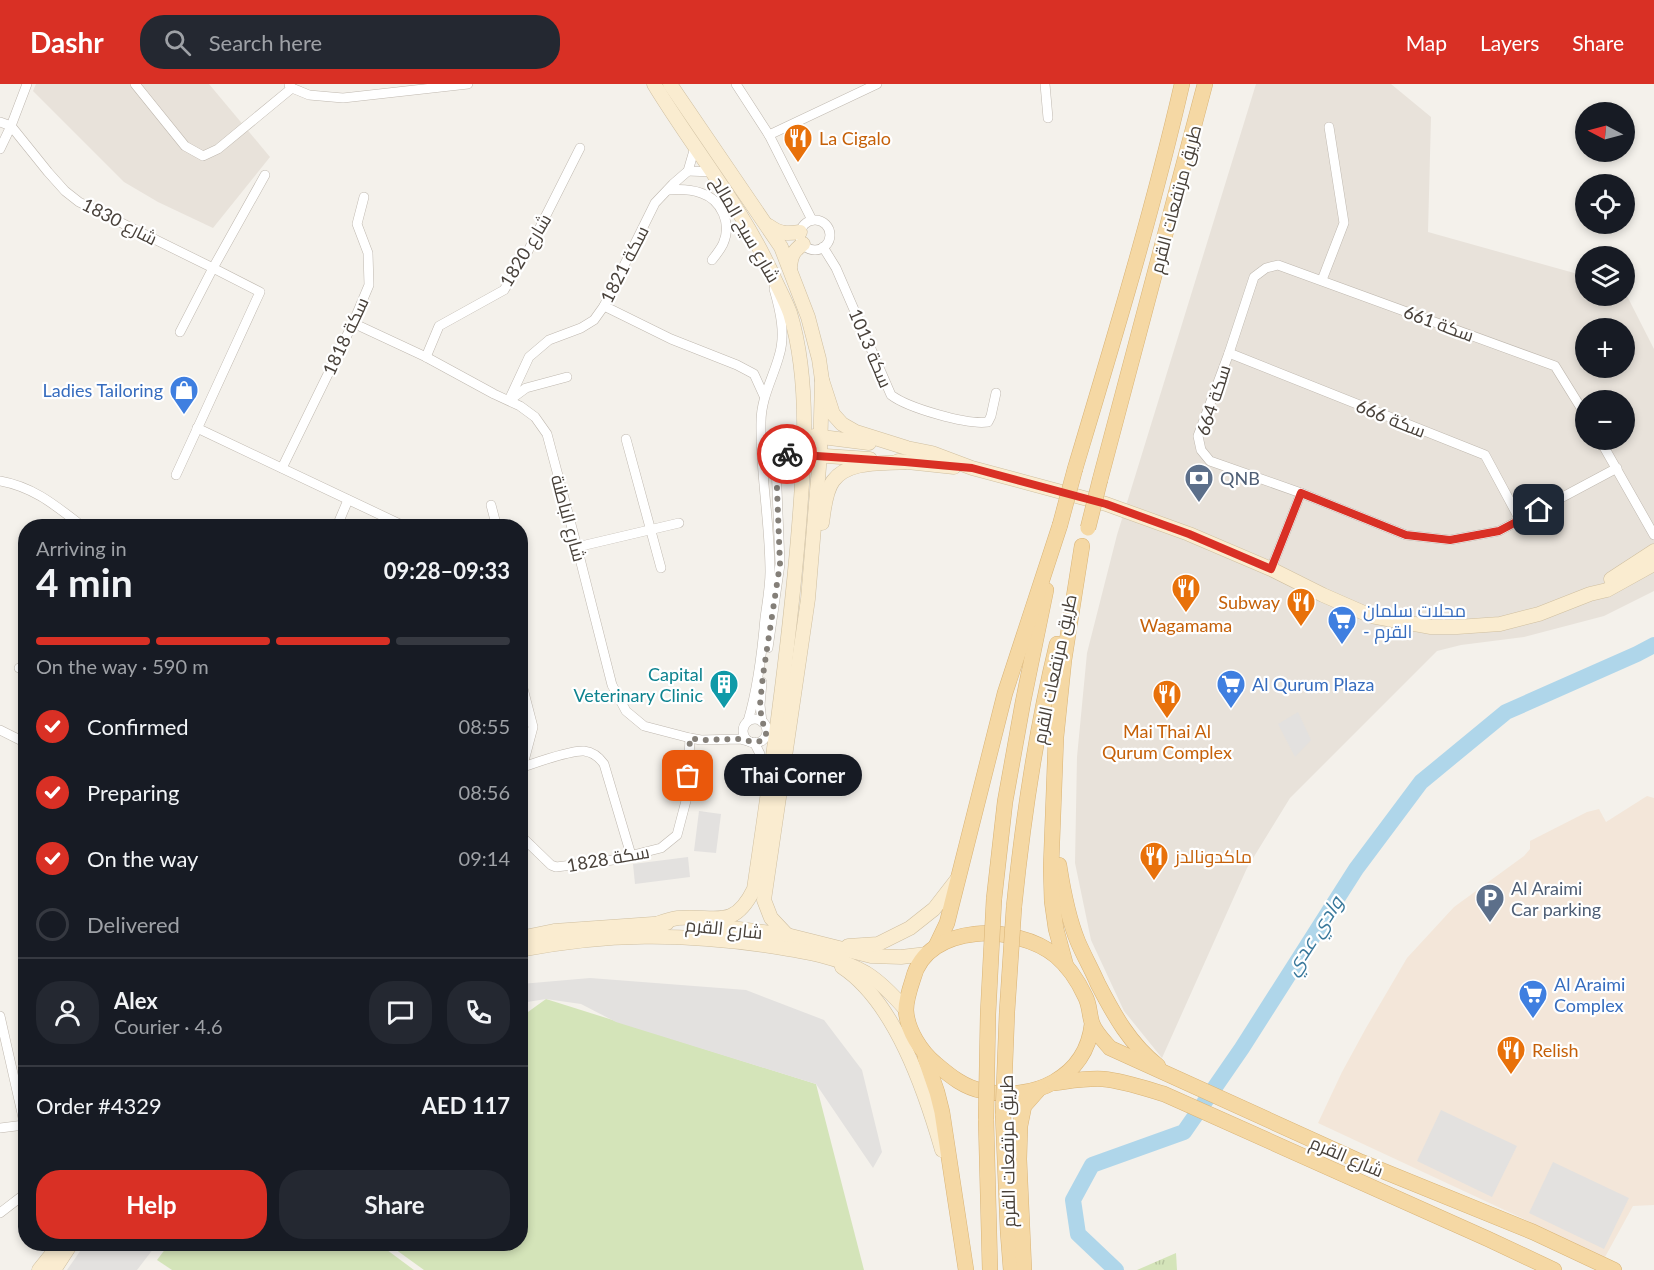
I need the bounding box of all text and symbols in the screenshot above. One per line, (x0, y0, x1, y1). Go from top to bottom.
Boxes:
search box (140, 15, 560, 69)
text: Dashr (30, 25, 104, 59)
icon: search (161, 26, 194, 59)
text: Search here (209, 29, 322, 56)
text: Map (1406, 30, 1447, 55)
text: Layers (1480, 30, 1539, 55)
text: Share (1572, 30, 1624, 55)
north arrow (1575, 102, 1635, 162)
map controls (1575, 102, 1635, 450)
restaurant icon: La Cigalo (782, 122, 814, 164)
street label: طريق مرتفعات القرم (1145, 122, 1207, 276)
place label: La Cigalo (819, 127, 891, 149)
street label: شارع سيح المالح (705, 172, 785, 287)
button: locate (1575, 174, 1635, 234)
street label: 1830 شارع (78, 193, 161, 251)
street label: 1820 شارع (495, 210, 557, 292)
street label: سكة 1821 (595, 222, 653, 306)
button: layers (1575, 246, 1635, 306)
street label: سكة 1818 (317, 294, 373, 378)
street label: سكة 661 (1401, 300, 1477, 346)
street label: سكة 1013 (845, 305, 897, 391)
button: + (1575, 318, 1635, 378)
street label: سكة 664 (1191, 362, 1235, 438)
shop icon: Ladies Tailoring (168, 374, 200, 416)
place label: Ladies Tailoring (42, 379, 163, 401)
button: − (1575, 390, 1635, 450)
street label: سكة 666 (1353, 394, 1429, 442)
courier (757, 424, 817, 484)
icon: bike (771, 438, 804, 471)
bank icon: QNB (1183, 462, 1215, 504)
place label: QNB (1220, 467, 1260, 489)
street label: شارع الباطنة (545, 472, 591, 564)
pin (1513, 484, 1564, 535)
icon: home (1522, 493, 1555, 526)
text: Arriving in (36, 536, 127, 560)
text: 09:28–09:33 (384, 557, 510, 584)
text: 4 min (36, 559, 133, 605)
restaurant icon: Wagamama (1170, 572, 1202, 614)
restaurant icon: Subway (1285, 586, 1317, 628)
place label: Subway (1218, 591, 1281, 613)
street label: طريق مرتفعات القرم (1027, 592, 1083, 746)
place label: محلات سلمان - القرم (1363, 599, 1466, 644)
supermarket icon: محلات سلمان - القرم (1326, 604, 1358, 646)
place label: Wagamama (1140, 614, 1232, 636)
text: On the way · 590 m (36, 654, 209, 678)
place label: Capital Veterinary Clinic (573, 663, 703, 706)
building icon: Capital Veterinary Clinic (708, 668, 740, 710)
supermarket icon: Al Qurum Plaza (1215, 668, 1247, 710)
place label: Al Qurum Plaza (1252, 673, 1374, 695)
restaurant icon: Mai Thai Al Qurum Complex (1151, 678, 1183, 720)
icon: check (36, 710, 69, 743)
text: Confirmed (87, 713, 189, 740)
text: 08:55 (459, 714, 510, 738)
place label: Mai Thai Al Qurum Complex (1102, 720, 1232, 763)
pin (662, 750, 713, 801)
callout: Thai Corner (724, 755, 862, 797)
icon: bag (671, 759, 704, 792)
text: Thai Corner (741, 763, 845, 787)
icon: check (36, 776, 69, 809)
text: Preparing (87, 779, 179, 806)
text: 08:56 (459, 780, 510, 804)
street label: سكة 1828 (565, 840, 651, 876)
restaurant icon: ماكدونالدز (1138, 840, 1170, 882)
icon: check (36, 842, 69, 875)
text: On the way (87, 845, 198, 872)
place label: ماكدونالدز (1174, 845, 1252, 868)
text: 09:14 (459, 846, 510, 870)
place label: Al Araimi Car parking (1511, 877, 1601, 920)
parking icon: Al Araimi Car parking (1474, 882, 1506, 924)
water label: وادي عدي (1279, 890, 1352, 982)
text: Delivered (87, 911, 180, 938)
street label: شارع القرم (684, 913, 764, 945)
place label: Al Araimi Complex (1554, 973, 1625, 1016)
supermarket icon: Al Araimi Complex (1517, 978, 1549, 1020)
button: person (36, 981, 99, 1044)
button: chat (369, 981, 432, 1044)
button: phone (447, 981, 510, 1044)
text: Alex (114, 987, 158, 1014)
text: Courier · 4.6 (114, 1014, 223, 1038)
restaurant icon: Relish (1495, 1034, 1527, 1076)
place label: Relish (1532, 1039, 1579, 1061)
street label: طريق مرتفعات القرم (995, 1075, 1021, 1227)
text: Order #4329 (36, 1092, 162, 1119)
text: AED 117 (422, 1092, 510, 1119)
street label: شارع القرم (1306, 1131, 1387, 1183)
button: Help (36, 1170, 267, 1239)
button: Share (279, 1170, 510, 1239)

